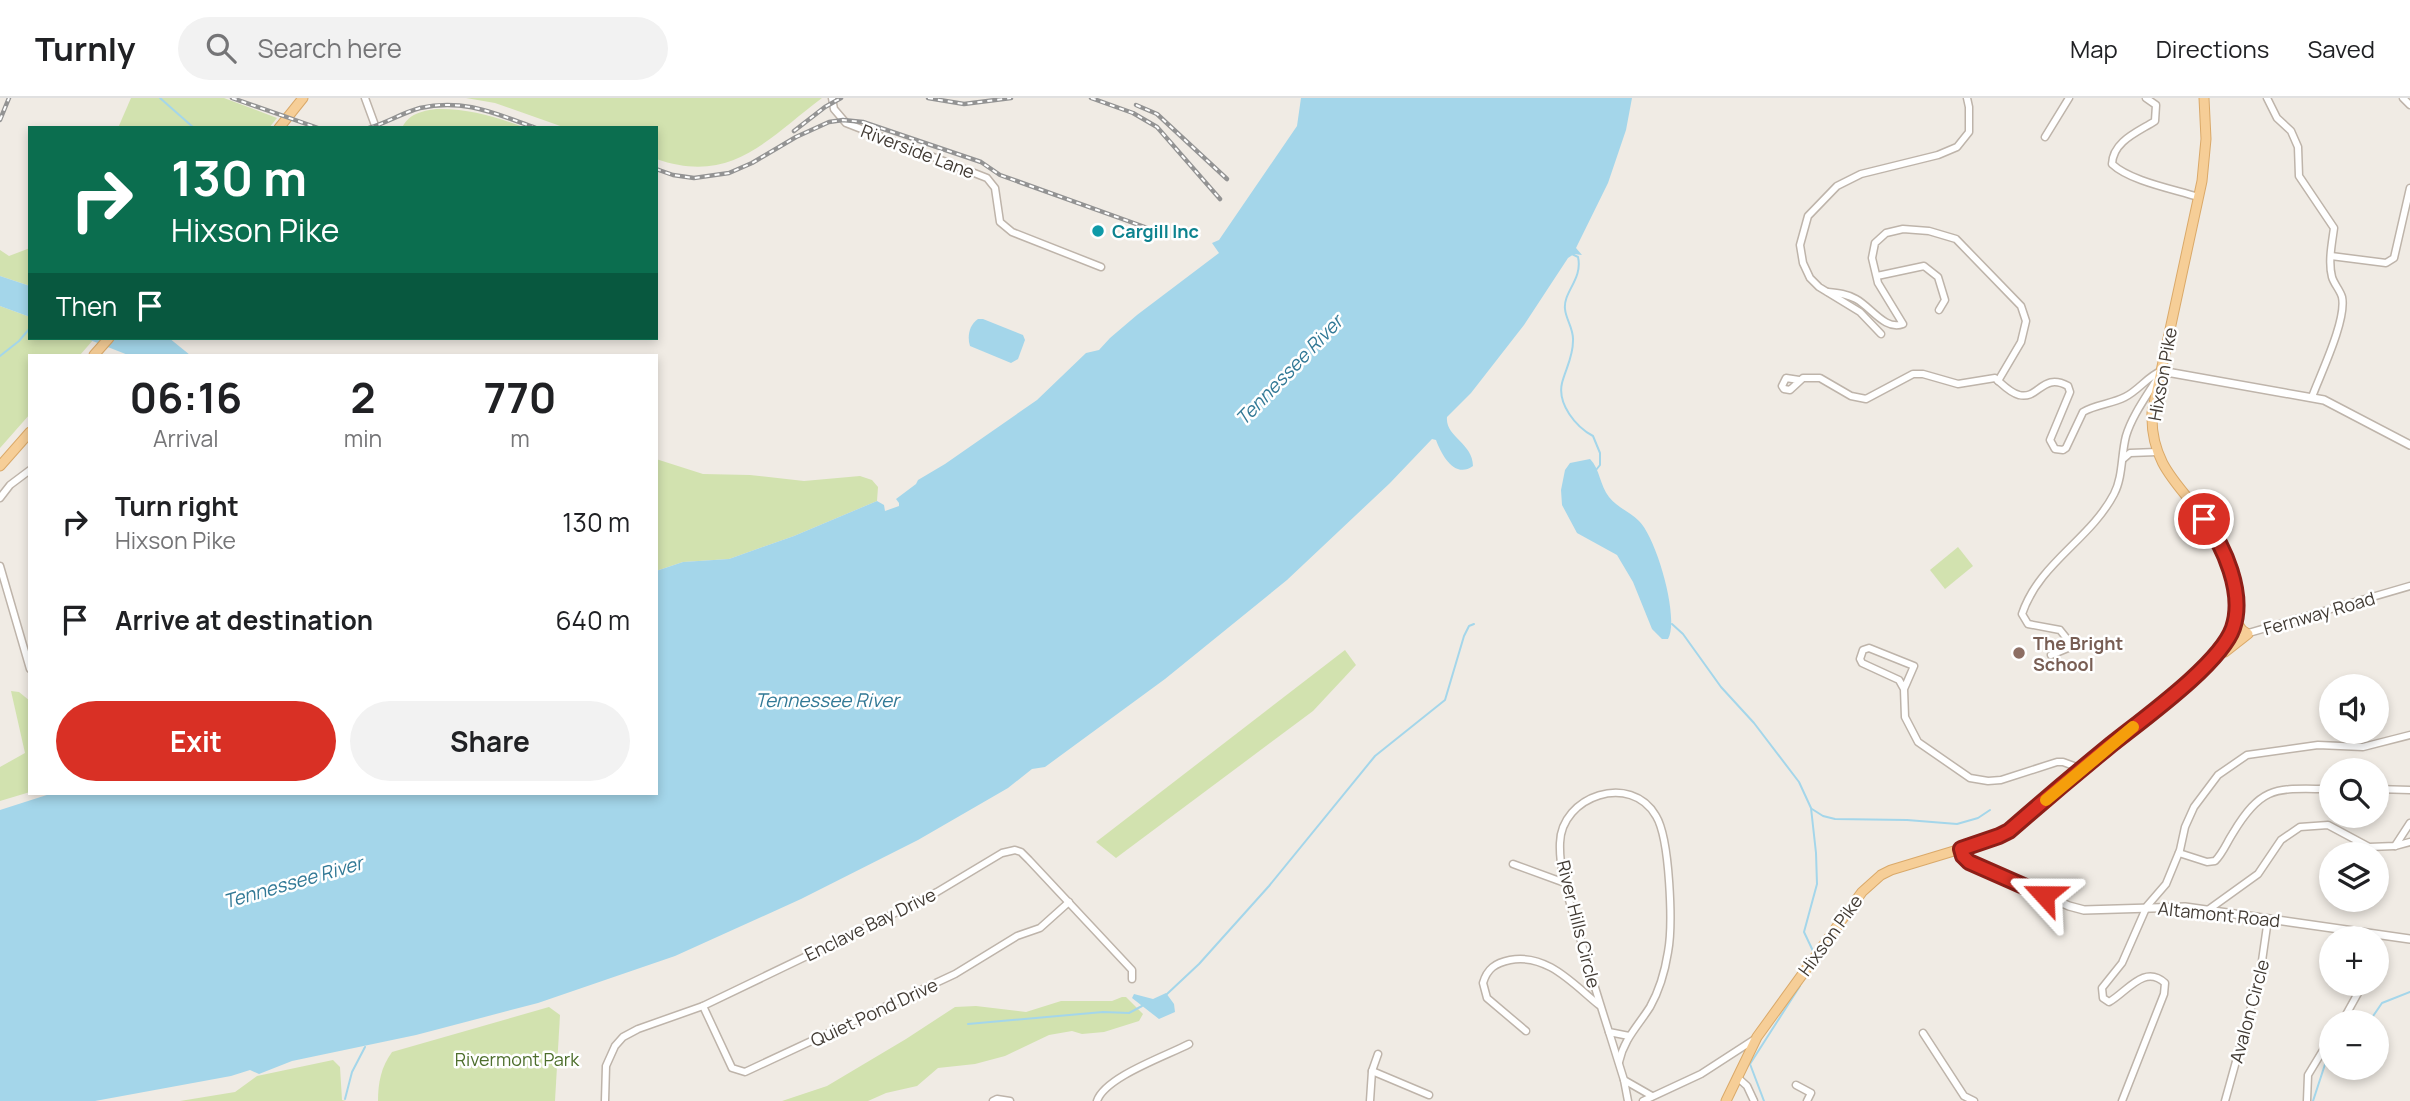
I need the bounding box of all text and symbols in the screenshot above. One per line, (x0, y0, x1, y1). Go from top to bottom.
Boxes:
search box (178, 17, 668, 80)
text: Turnly (35, 26, 136, 71)
icon: search (202, 29, 240, 67)
text: Search here (258, 30, 402, 66)
text: Map (2070, 32, 2118, 65)
text: Directions (2156, 32, 2269, 65)
text: Saved (2307, 32, 2375, 65)
street label: Riverside Lane (858, 118, 978, 184)
text: 130 m (171, 144, 307, 211)
icon: right (56, 154, 147, 245)
text: Hixson Pike (171, 208, 339, 252)
place label: Cargill Inc (1112, 219, 1199, 243)
marker: Cargill Inc (1090, 223, 1106, 239)
icon: arrive (131, 287, 169, 325)
text: Then (56, 288, 117, 324)
water label: Tennessee River (1230, 308, 1350, 431)
street label: Hixson Pike (2142, 325, 2182, 423)
text: 06:16 (130, 368, 242, 426)
text: 2 (350, 368, 375, 426)
text: 770 (484, 368, 556, 426)
text: Arrival (153, 422, 219, 454)
text: min (344, 422, 382, 454)
text: m (510, 422, 530, 454)
text: Turn right (115, 488, 239, 524)
pin (2174, 489, 2234, 549)
icon: arrive (2185, 500, 2223, 538)
icon: right (56, 503, 94, 541)
text: 130 m (562, 504, 630, 540)
text: Hixson Pike (115, 524, 236, 556)
street label: Fernway Road (2260, 586, 2378, 640)
icon: arrive (56, 601, 94, 639)
text: Arrive at destination (115, 602, 373, 638)
text: 640 m (555, 602, 630, 638)
place label: The Bright School (2033, 631, 2123, 676)
marker: The Bright School (2011, 645, 2027, 661)
map controls (2319, 674, 2389, 1080)
button: sound (2319, 674, 2389, 744)
water label: Tennessee River (755, 687, 901, 713)
button: Exit (56, 701, 336, 781)
button: Share (350, 701, 630, 781)
button: search (2319, 758, 2389, 828)
button: layers (2319, 842, 2389, 912)
water label: Tennessee River (220, 849, 368, 914)
street label: River Hills Circle (1552, 858, 1606, 990)
position arrow (2007, 858, 2081, 932)
street label: Enclave Bay Drive (800, 882, 940, 966)
street label: Hixson Pike (1792, 890, 1868, 980)
street label: Altamont Road (2157, 896, 2281, 932)
button: + (2319, 926, 2389, 996)
street label: Avalon Circle (2224, 957, 2274, 1065)
street label: Quiet Pond Drive (807, 972, 941, 1052)
button: − (2319, 1010, 2389, 1080)
park label: Rivermont Park (455, 1047, 580, 1071)

